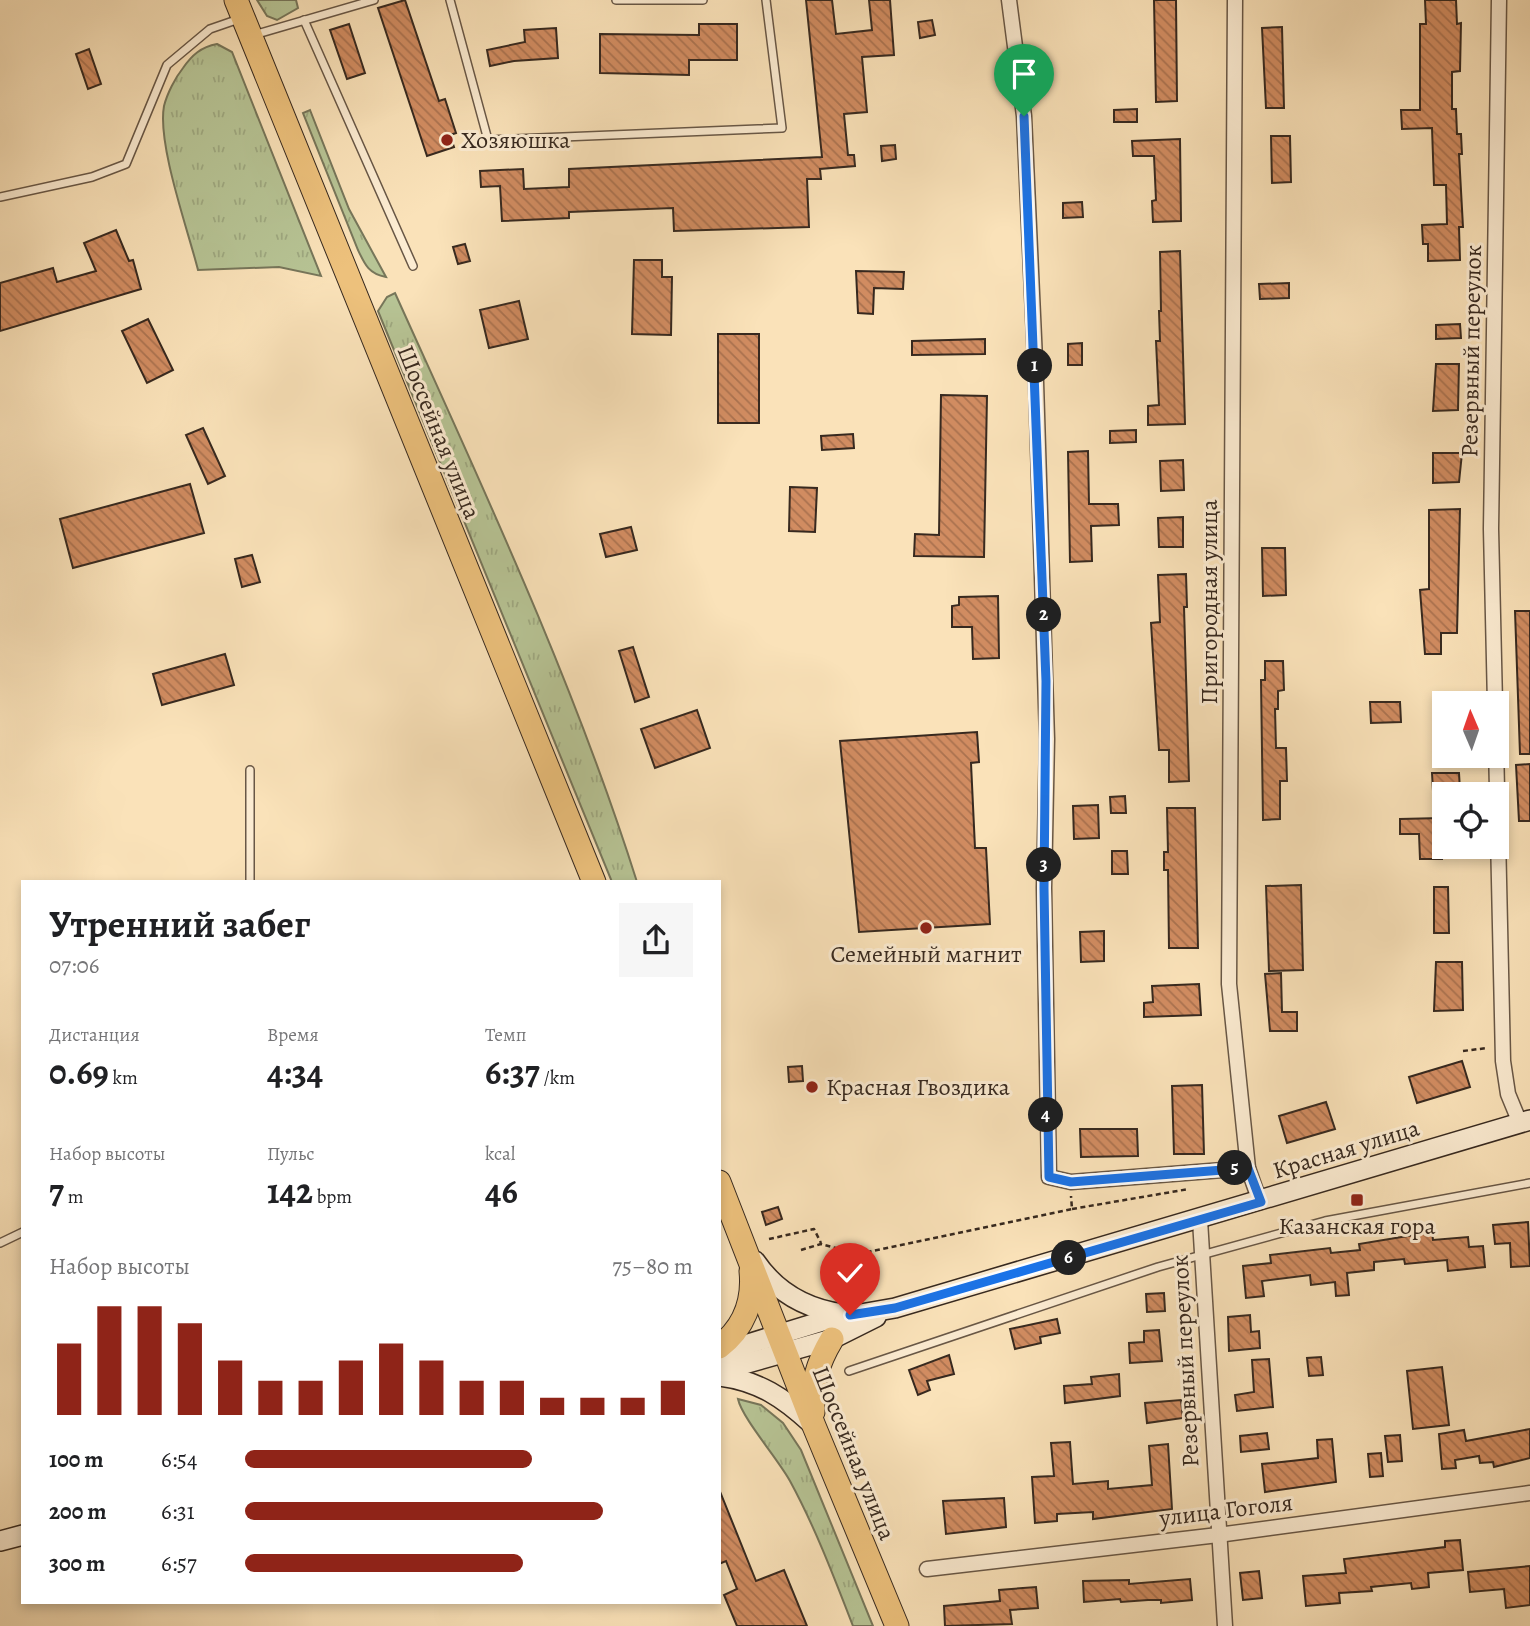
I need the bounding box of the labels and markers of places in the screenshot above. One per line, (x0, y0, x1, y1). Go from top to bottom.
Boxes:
pin (994, 44, 1054, 116)
place label: Хозяюшка (461, 124, 570, 156)
marker: Хозяюшка (439, 132, 455, 148)
pin: 1 (1018, 348, 1052, 384)
pin: 2 (1026, 598, 1062, 632)
pin: 3 (1026, 848, 1062, 882)
marker: Семейный магнит (918, 920, 934, 936)
place label: Семейный магнит (830, 938, 1022, 970)
place label: Красная Гвоздика (826, 1071, 1010, 1103)
marker: Красная Гвоздика (804, 1079, 820, 1095)
pin: 4 (1028, 1098, 1064, 1132)
pin: 5 (1218, 1150, 1252, 1186)
marker: Казанская гора (1349, 1192, 1365, 1208)
place label: Казанская гора (1278, 1210, 1436, 1242)
pin: 6 (1052, 1240, 1086, 1276)
pin (820, 1243, 880, 1315)

